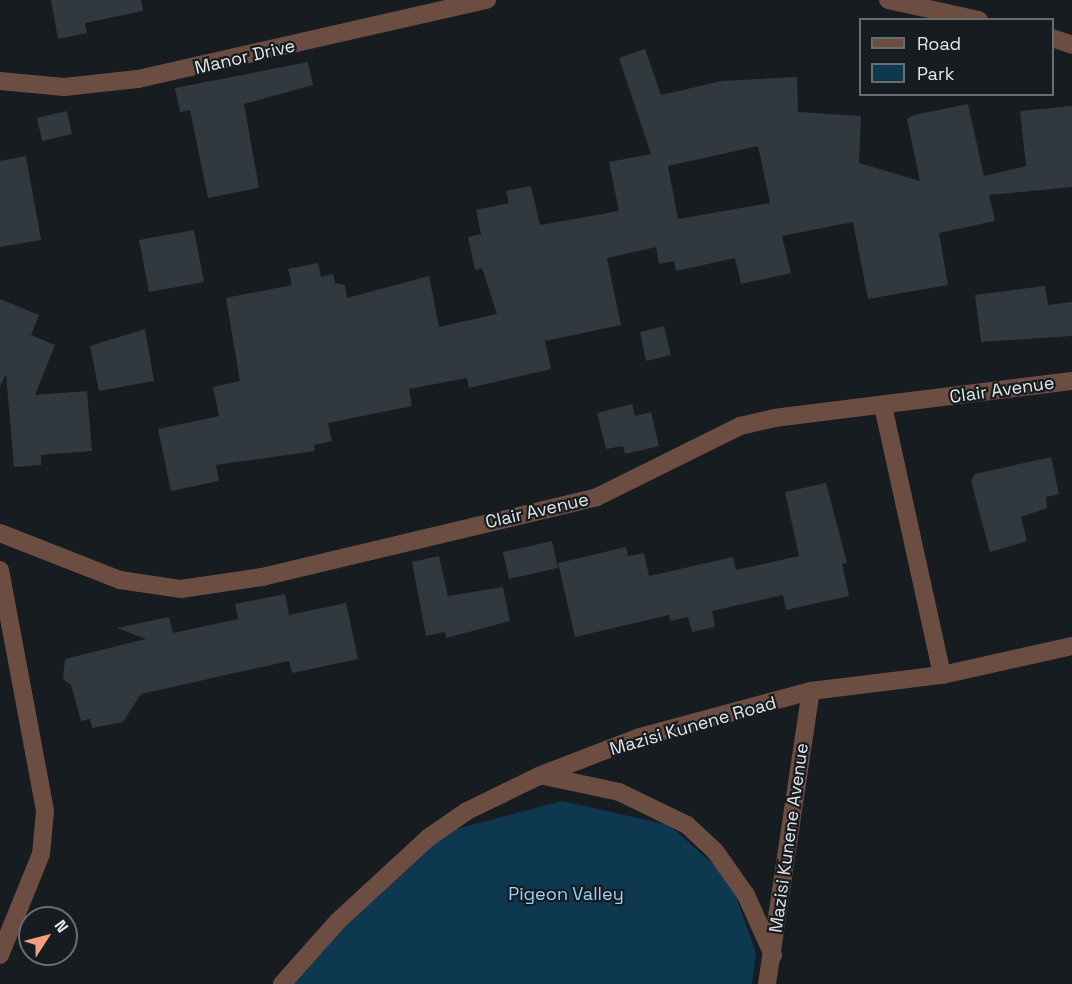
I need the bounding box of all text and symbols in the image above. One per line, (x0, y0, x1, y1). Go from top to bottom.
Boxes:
legend (859, 18, 1054, 96)
text: Road (917, 32, 961, 55)
street label: Manor Drive (193, 35, 297, 79)
text: Park (917, 62, 954, 85)
street label: Clair Avenue (948, 372, 1056, 408)
street label: Clair Avenue (483, 489, 591, 533)
street label: Mazisi Kunene Road (607, 692, 779, 760)
street label: Mazisi Kunene Avenue (765, 742, 813, 934)
park label: Pigeon Valley (508, 883, 624, 905)
north arrow (18, 906, 78, 966)
text: N (50, 916, 73, 937)

